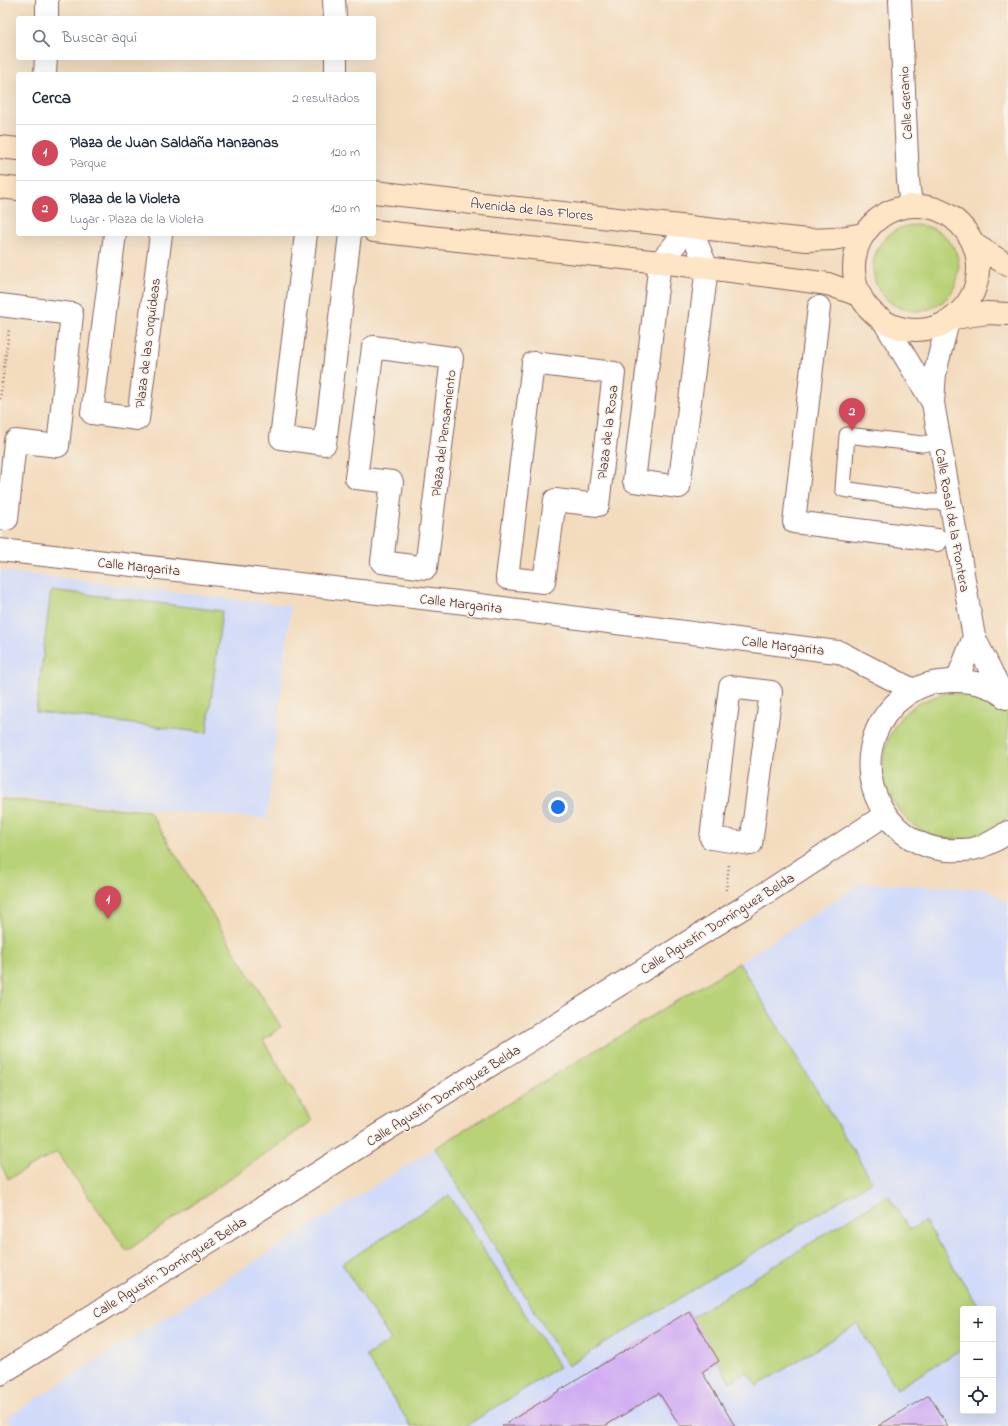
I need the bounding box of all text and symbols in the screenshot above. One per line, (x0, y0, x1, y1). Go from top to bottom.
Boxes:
search box (16, 16, 376, 60)
icon: search (30, 27, 52, 49)
text: Buscar aquí (62, 27, 137, 49)
street label: Calle Geranio (894, 66, 919, 140)
text: Cerca (32, 86, 71, 111)
text: 2 resultados (292, 89, 360, 108)
text: Plaza de Juan Saldaña Manzanas (70, 132, 279, 154)
text: 1 (43, 143, 47, 162)
text: 120 m (330, 143, 360, 162)
text: Parque (70, 154, 106, 173)
text: Plaza de la Violeta (70, 188, 180, 210)
street label: Avenida de las Flores (469, 194, 594, 227)
text: 2 (42, 199, 48, 218)
text: 120 m (330, 199, 360, 218)
text: Lugar · Plaza de la Violeta (70, 210, 204, 229)
street label: Plaza de las Orquídeas (130, 277, 167, 409)
street label: Plaza del Pensamiento (426, 368, 463, 498)
street label: Plaza de la Rosa (592, 384, 625, 481)
pin: 2 (839, 398, 865, 431)
street label: Calle Rosal de la Frontera (929, 447, 975, 594)
street label: Calle Margarita (96, 553, 181, 583)
street label: Calle Margarita (418, 589, 503, 621)
street label: Calle Margarita (740, 631, 825, 663)
your location (548, 797, 568, 817)
street label: Calle Agustín Domínguez Belda (637, 868, 800, 981)
pin: 1 (95, 886, 121, 919)
street label: Calle Agustín Domínguez Belda (363, 1040, 526, 1153)
street label: Calle Agustín Domínguez Belda (89, 1212, 252, 1325)
map controls (960, 1306, 996, 1414)
button: + (960, 1306, 996, 1342)
button: − (960, 1342, 996, 1378)
button: locate (960, 1378, 996, 1414)

